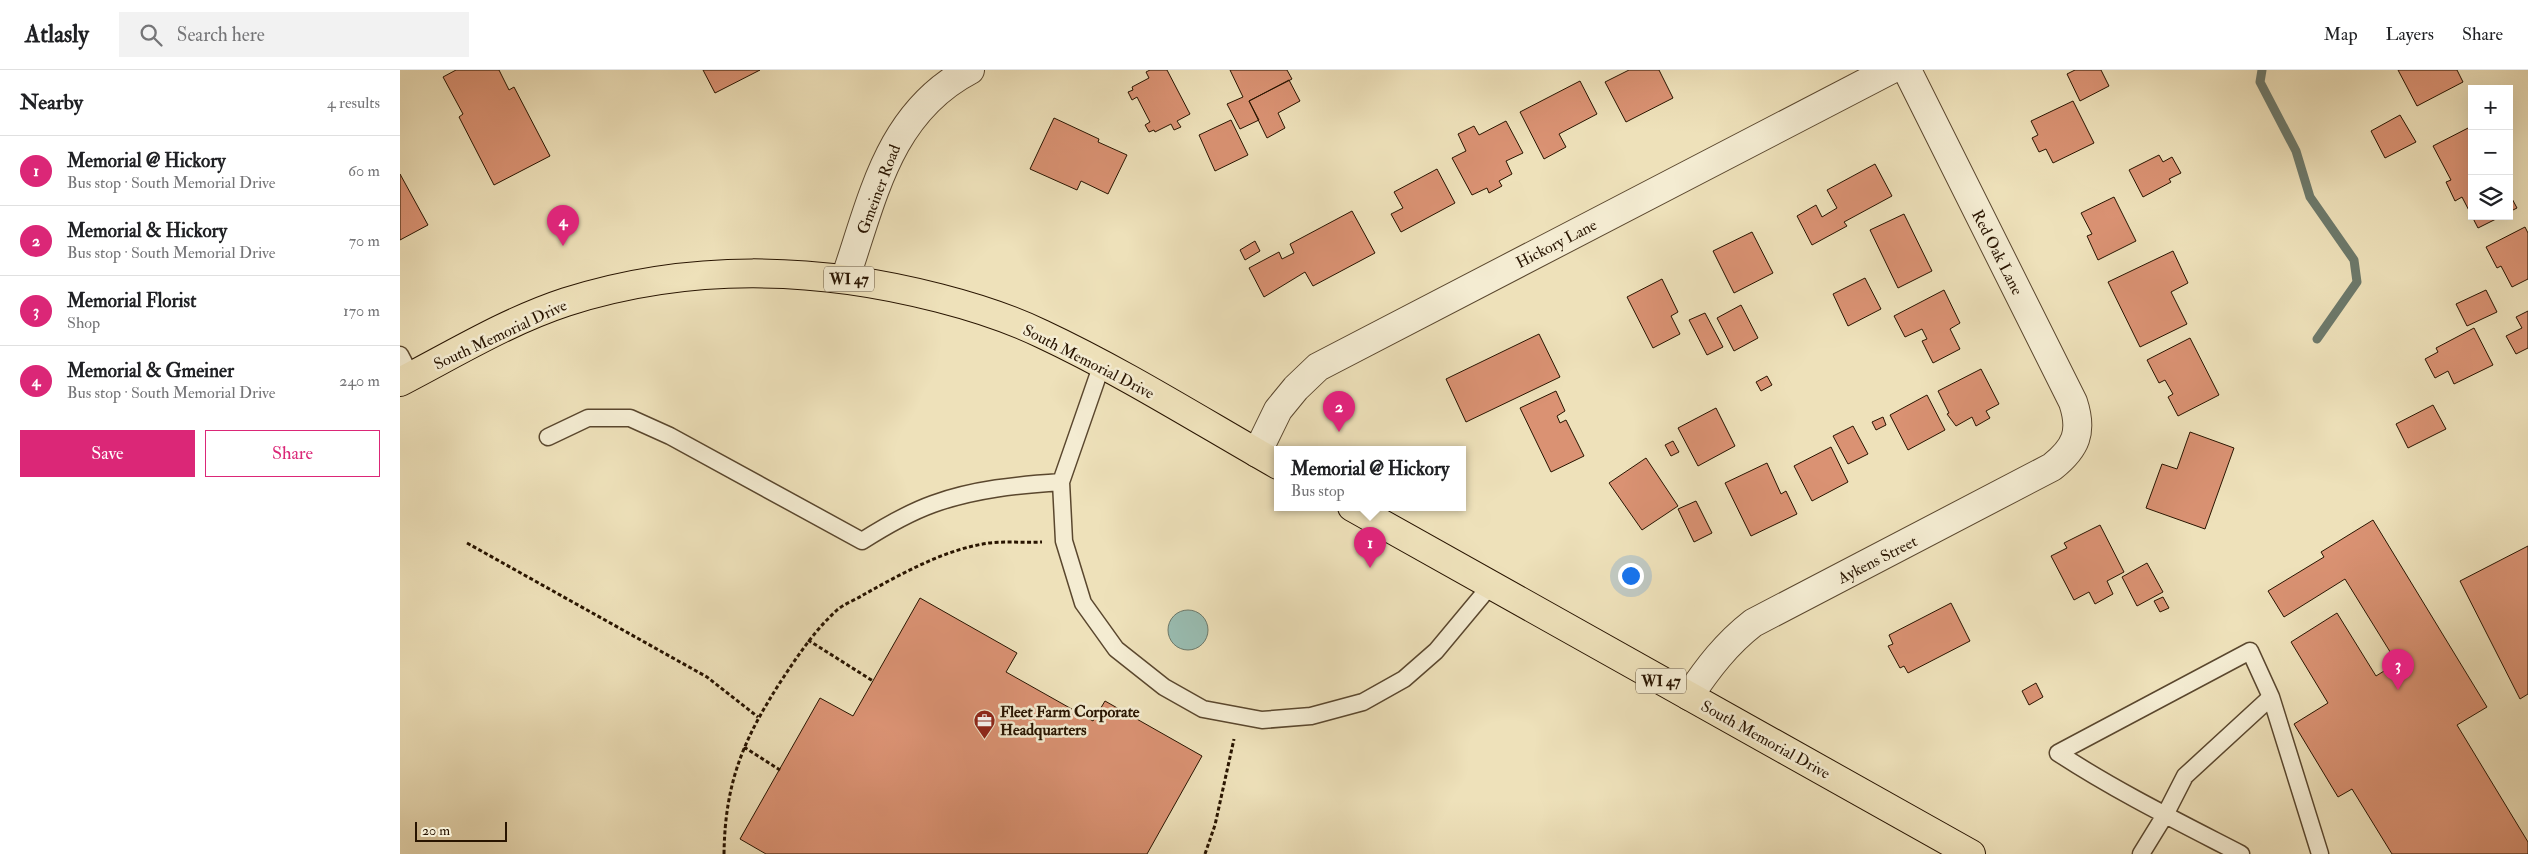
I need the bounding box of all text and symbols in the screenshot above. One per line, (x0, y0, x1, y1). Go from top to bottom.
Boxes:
search box (119, 12, 469, 57)
text: Atlasly (25, 19, 89, 50)
icon: search (137, 21, 165, 49)
text: Search here (177, 23, 265, 47)
text: Map (2324, 23, 2358, 46)
text: Layers (2386, 23, 2434, 46)
text: Share (2462, 23, 2503, 46)
map controls (2468, 85, 2513, 220)
button: + (2468, 85, 2513, 130)
text: Nearby (20, 89, 83, 116)
text: 4 results (327, 93, 380, 113)
button: − (2468, 130, 2513, 175)
street label: Gmeiner Road (853, 142, 905, 237)
text: Memorial @ Hickory (67, 149, 226, 173)
text: 1 (33, 161, 39, 181)
text: 60 m (348, 161, 380, 181)
text: Bus stop · South Memorial Drive (67, 173, 276, 193)
button: layers (2468, 175, 2513, 220)
pin: 4 (547, 205, 579, 246)
street label: Red Oak Lane (1967, 206, 2027, 299)
street label: Hickory Lane (1513, 215, 1601, 273)
text: Memorial & Hickory (67, 219, 227, 243)
text: 2 (32, 231, 40, 251)
text: 70 m (349, 231, 380, 251)
text: Bus stop · South Memorial Drive (67, 243, 276, 263)
road number: WI 47 (824, 266, 874, 292)
text: Memorial Florist (67, 289, 196, 313)
street label: South Memorial Drive (431, 295, 570, 375)
text: 3 (33, 301, 39, 321)
text: 170 m (343, 301, 380, 321)
text: Shop (67, 313, 100, 333)
street label: South Memorial Drive (1020, 320, 1158, 404)
text: Memorial & Gmeiner (67, 359, 234, 383)
text: 4 (32, 371, 40, 391)
text: 240 m (339, 371, 380, 391)
text: Bus stop · South Memorial Drive (67, 383, 276, 403)
pin: 2 (1323, 391, 1355, 432)
button: Save (20, 430, 195, 477)
button: Share (205, 430, 380, 477)
popup (1274, 446, 1466, 511)
text: Memorial @ Hickory (1291, 457, 1449, 481)
text: Bus stop (1291, 481, 1345, 501)
pin: 1 (1354, 527, 1386, 568)
street label: Aykens Street (1833, 531, 1921, 589)
your location (1618, 563, 1644, 589)
pin: 3 (2382, 649, 2414, 690)
road number: WI 47 (1636, 668, 1686, 694)
street label: South Memorial Drive (1697, 696, 1834, 784)
place label: Fleet Farm Corporate Headquarters (1000, 702, 1140, 741)
office icon: Fleet Farm Corporate Headquarters (972, 708, 996, 739)
scale bar (415, 819, 508, 842)
text: 20 m (422, 822, 450, 839)

